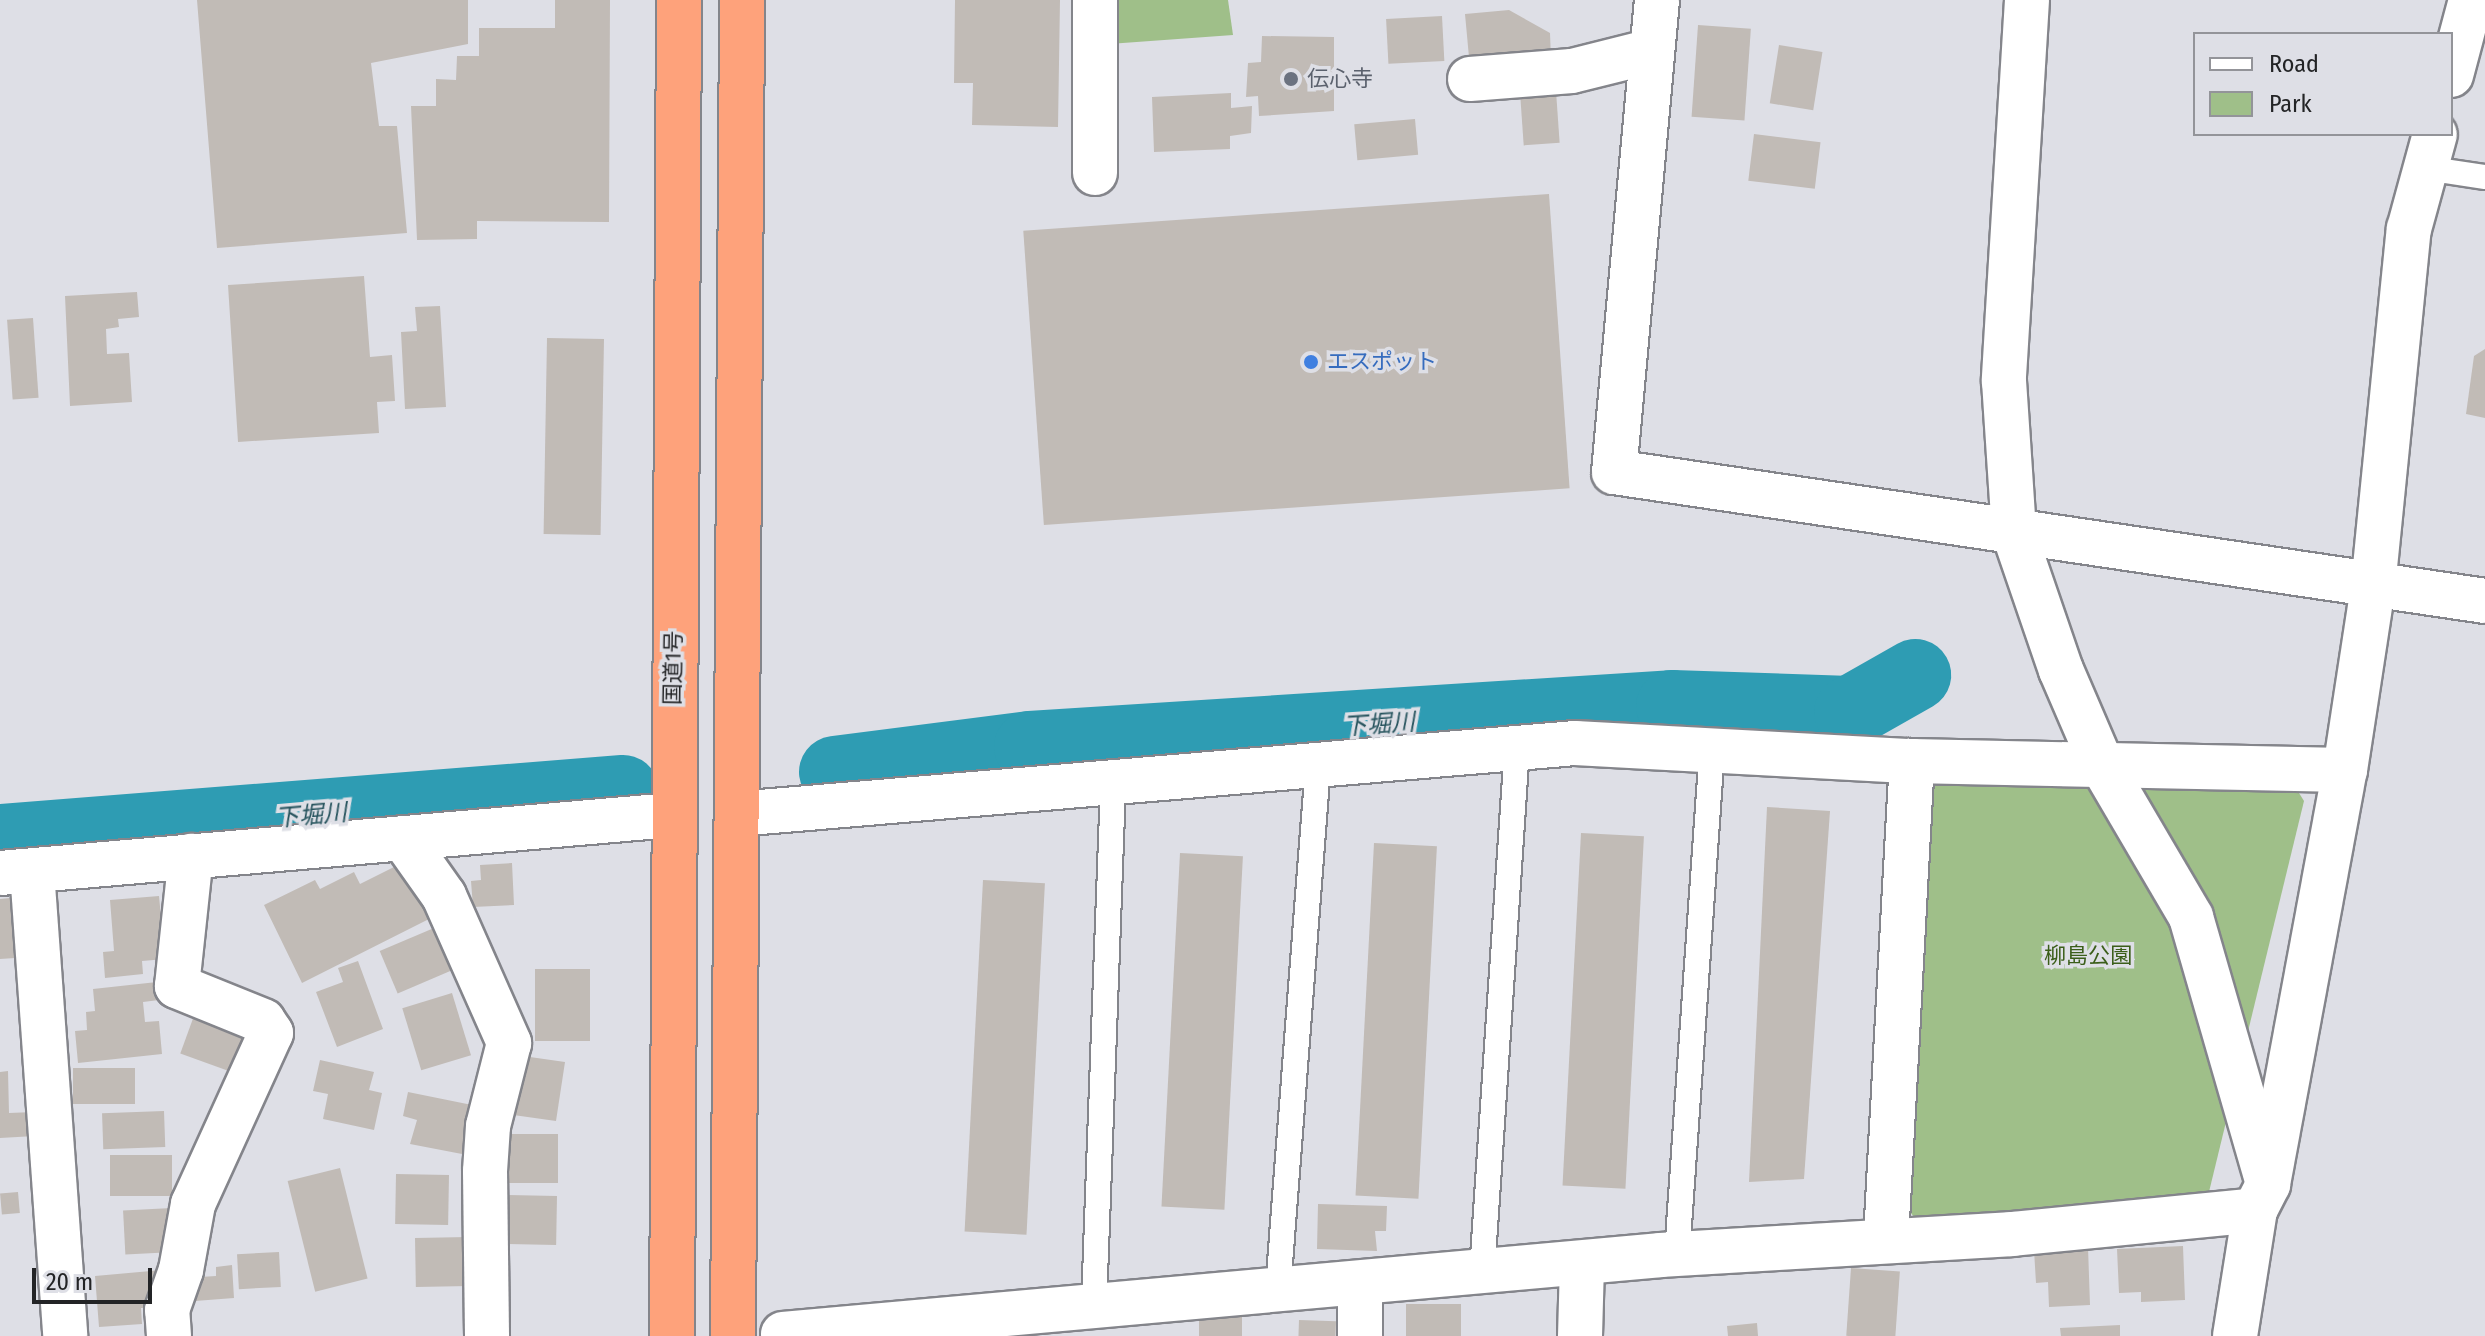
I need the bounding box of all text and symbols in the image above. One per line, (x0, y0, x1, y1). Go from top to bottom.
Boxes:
legend (2193, 32, 2453, 136)
text: Road (2269, 50, 2319, 78)
place label: 伝心寺 (1307, 66, 1373, 92)
marker: 伝心寺 (1282, 70, 1300, 88)
text: Park (2269, 90, 2312, 118)
place label: エスポット (1327, 349, 1437, 375)
marker: エスポット (1302, 353, 1320, 371)
street label: 国道1号 (659, 630, 687, 706)
water label: 下堀川 (1342, 708, 1416, 742)
water label: 下堀川 (274, 799, 348, 833)
park label: 柳島公園 (2044, 943, 2132, 969)
scale bar (36, 1252, 156, 1302)
text: 20 m (46, 1268, 93, 1296)

